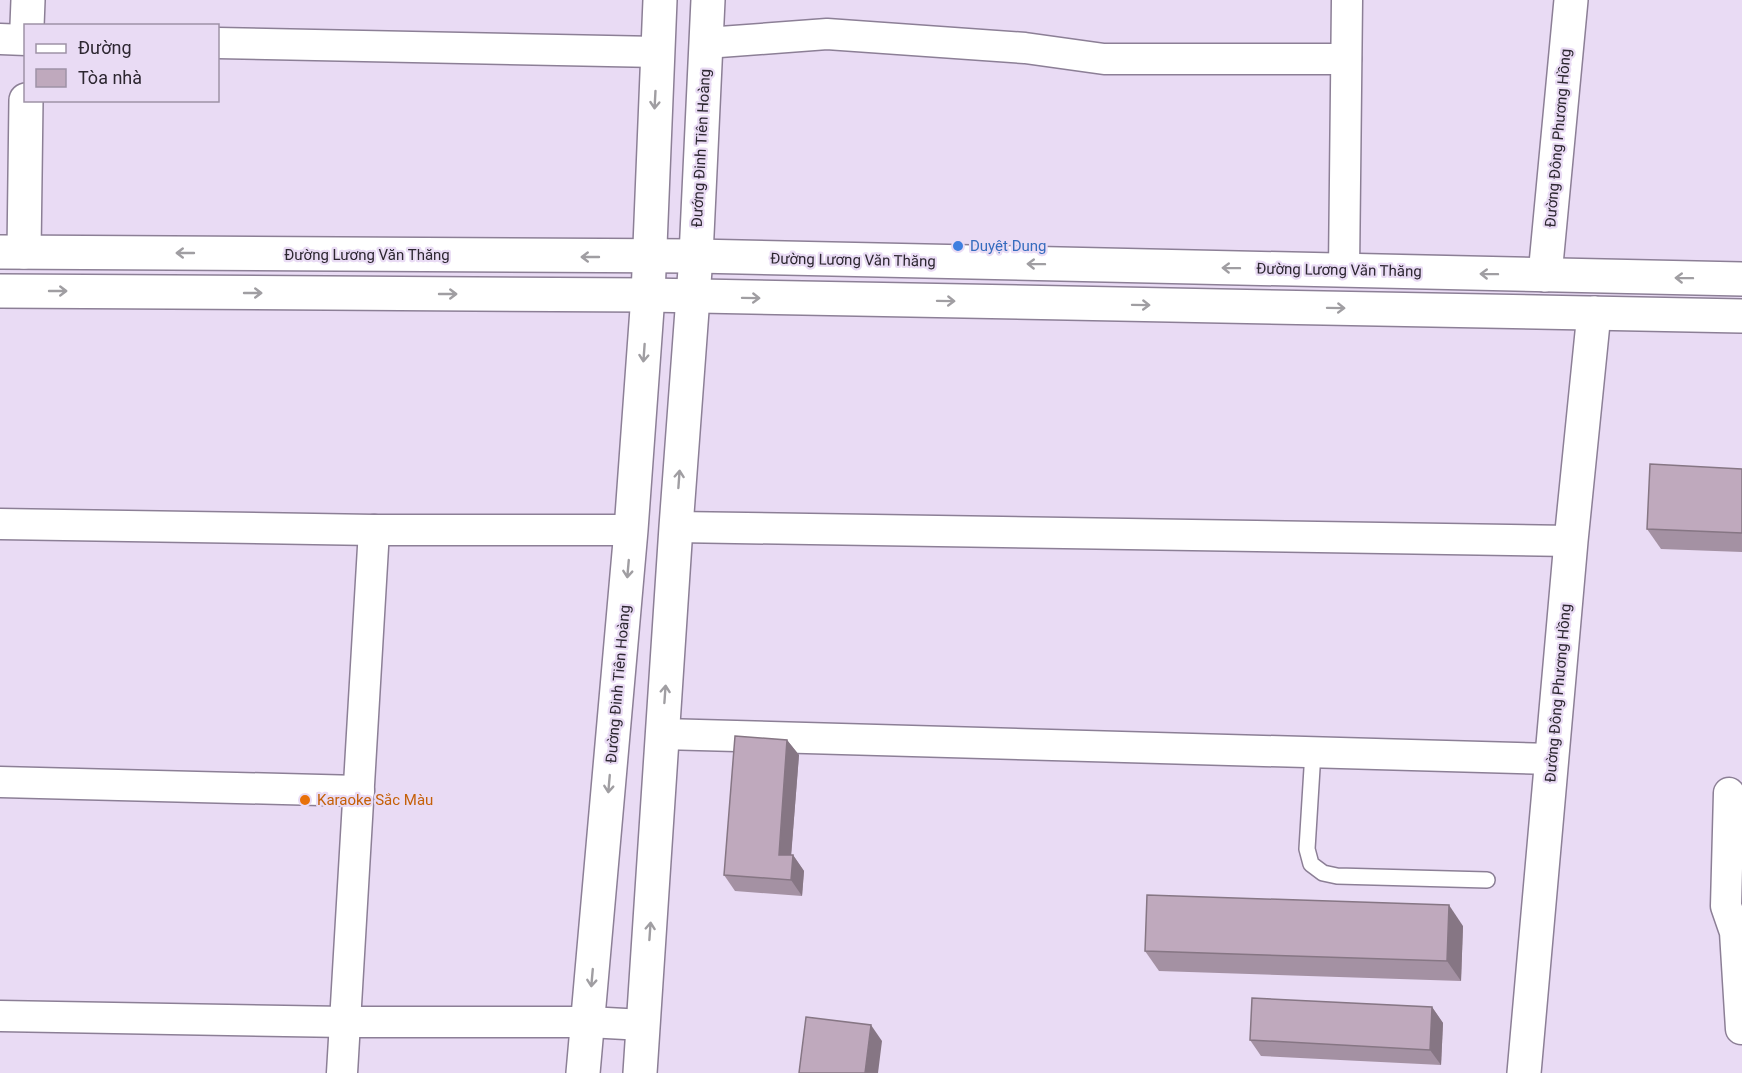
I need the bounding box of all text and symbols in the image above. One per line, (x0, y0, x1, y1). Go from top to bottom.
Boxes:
legend (24, 24, 219, 102)
text: Đường (78, 37, 132, 58)
street label: Đường Đông Phương Hồng (1541, 48, 1575, 228)
text: Tòa nhà (78, 67, 142, 88)
street label: Đướng Đinh Tiên Hoàng (688, 68, 714, 228)
one-way arrow (650, 90, 661, 110)
place label: Duyệt Dung (970, 237, 1047, 255)
marker: Duyệt Dung (951, 239, 965, 253)
street label: Đường Lương Văn Thăng (284, 246, 450, 264)
one-way arrow (175, 247, 195, 259)
street label: Đường Lương Văn Thăng (770, 250, 936, 270)
one-way arrow (580, 251, 600, 263)
one-way arrow (1026, 258, 1046, 269)
street label: Đường Lương Văn Thăng (1256, 260, 1422, 280)
one-way arrow (1221, 262, 1241, 274)
one-way arrow (1479, 268, 1499, 280)
one-way arrow (1674, 273, 1694, 284)
one-way arrow (48, 285, 68, 297)
one-way arrow (243, 287, 263, 298)
one-way arrow (438, 288, 458, 300)
one-way arrow (740, 292, 760, 303)
one-way arrow (935, 295, 955, 307)
one-way arrow (1130, 299, 1150, 311)
one-way arrow (1325, 302, 1345, 314)
one-way arrow (638, 343, 649, 363)
one-way arrow (674, 469, 685, 489)
one-way arrow (622, 558, 633, 578)
street label: Đường Đông Phương Hồng (1541, 603, 1575, 783)
street label: Đường Đinh Tiên Hoàng (602, 604, 634, 764)
one-way arrow (660, 685, 671, 705)
one-way arrow (603, 774, 614, 793)
place label: Karaoke Sắc Màu (317, 791, 433, 809)
marker: Karaoke Sắc Màu (298, 793, 312, 807)
one-way arrow (645, 921, 656, 941)
one-way arrow (586, 968, 597, 988)

